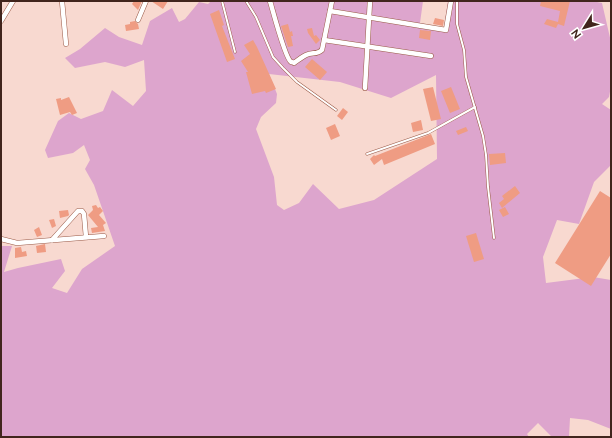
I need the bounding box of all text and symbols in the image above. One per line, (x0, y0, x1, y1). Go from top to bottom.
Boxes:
north arrow (564, 8, 604, 48)
text: N (569, 26, 584, 41)

